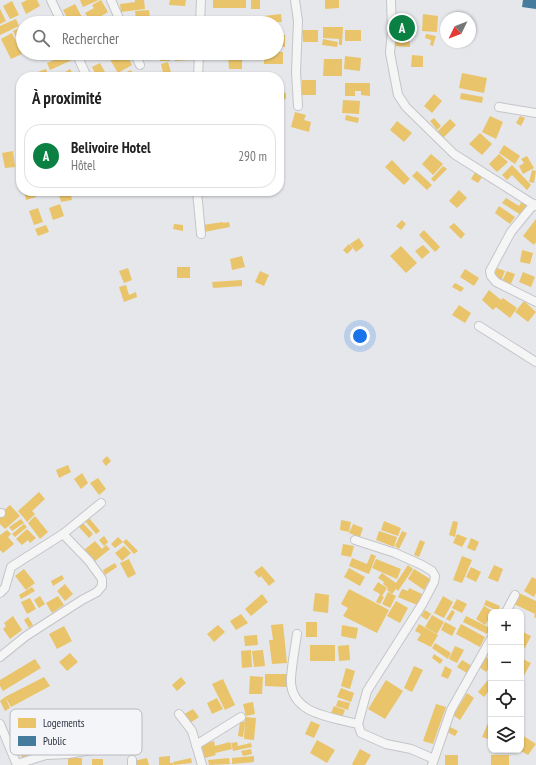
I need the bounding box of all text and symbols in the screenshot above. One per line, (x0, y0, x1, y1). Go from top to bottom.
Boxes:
north arrow (440, 12, 476, 48)
pin: A (389, 13, 415, 43)
search box (16, 16, 284, 60)
icon: search (30, 27, 52, 49)
text: Rechercher (62, 29, 119, 48)
text: À proximité (32, 87, 102, 109)
text: Belivoire Hotel (71, 138, 151, 157)
text: A (43, 148, 49, 165)
text: 290 m (238, 148, 267, 165)
text: Hôtel (71, 157, 95, 174)
your location (350, 326, 370, 346)
map controls (488, 609, 524, 753)
button: + (488, 609, 524, 645)
button: − (488, 645, 524, 681)
button: locate (488, 681, 524, 717)
legend (10, 709, 142, 755)
text: Logements (43, 716, 85, 730)
button: layers (488, 717, 524, 753)
text: Public (43, 734, 66, 748)

